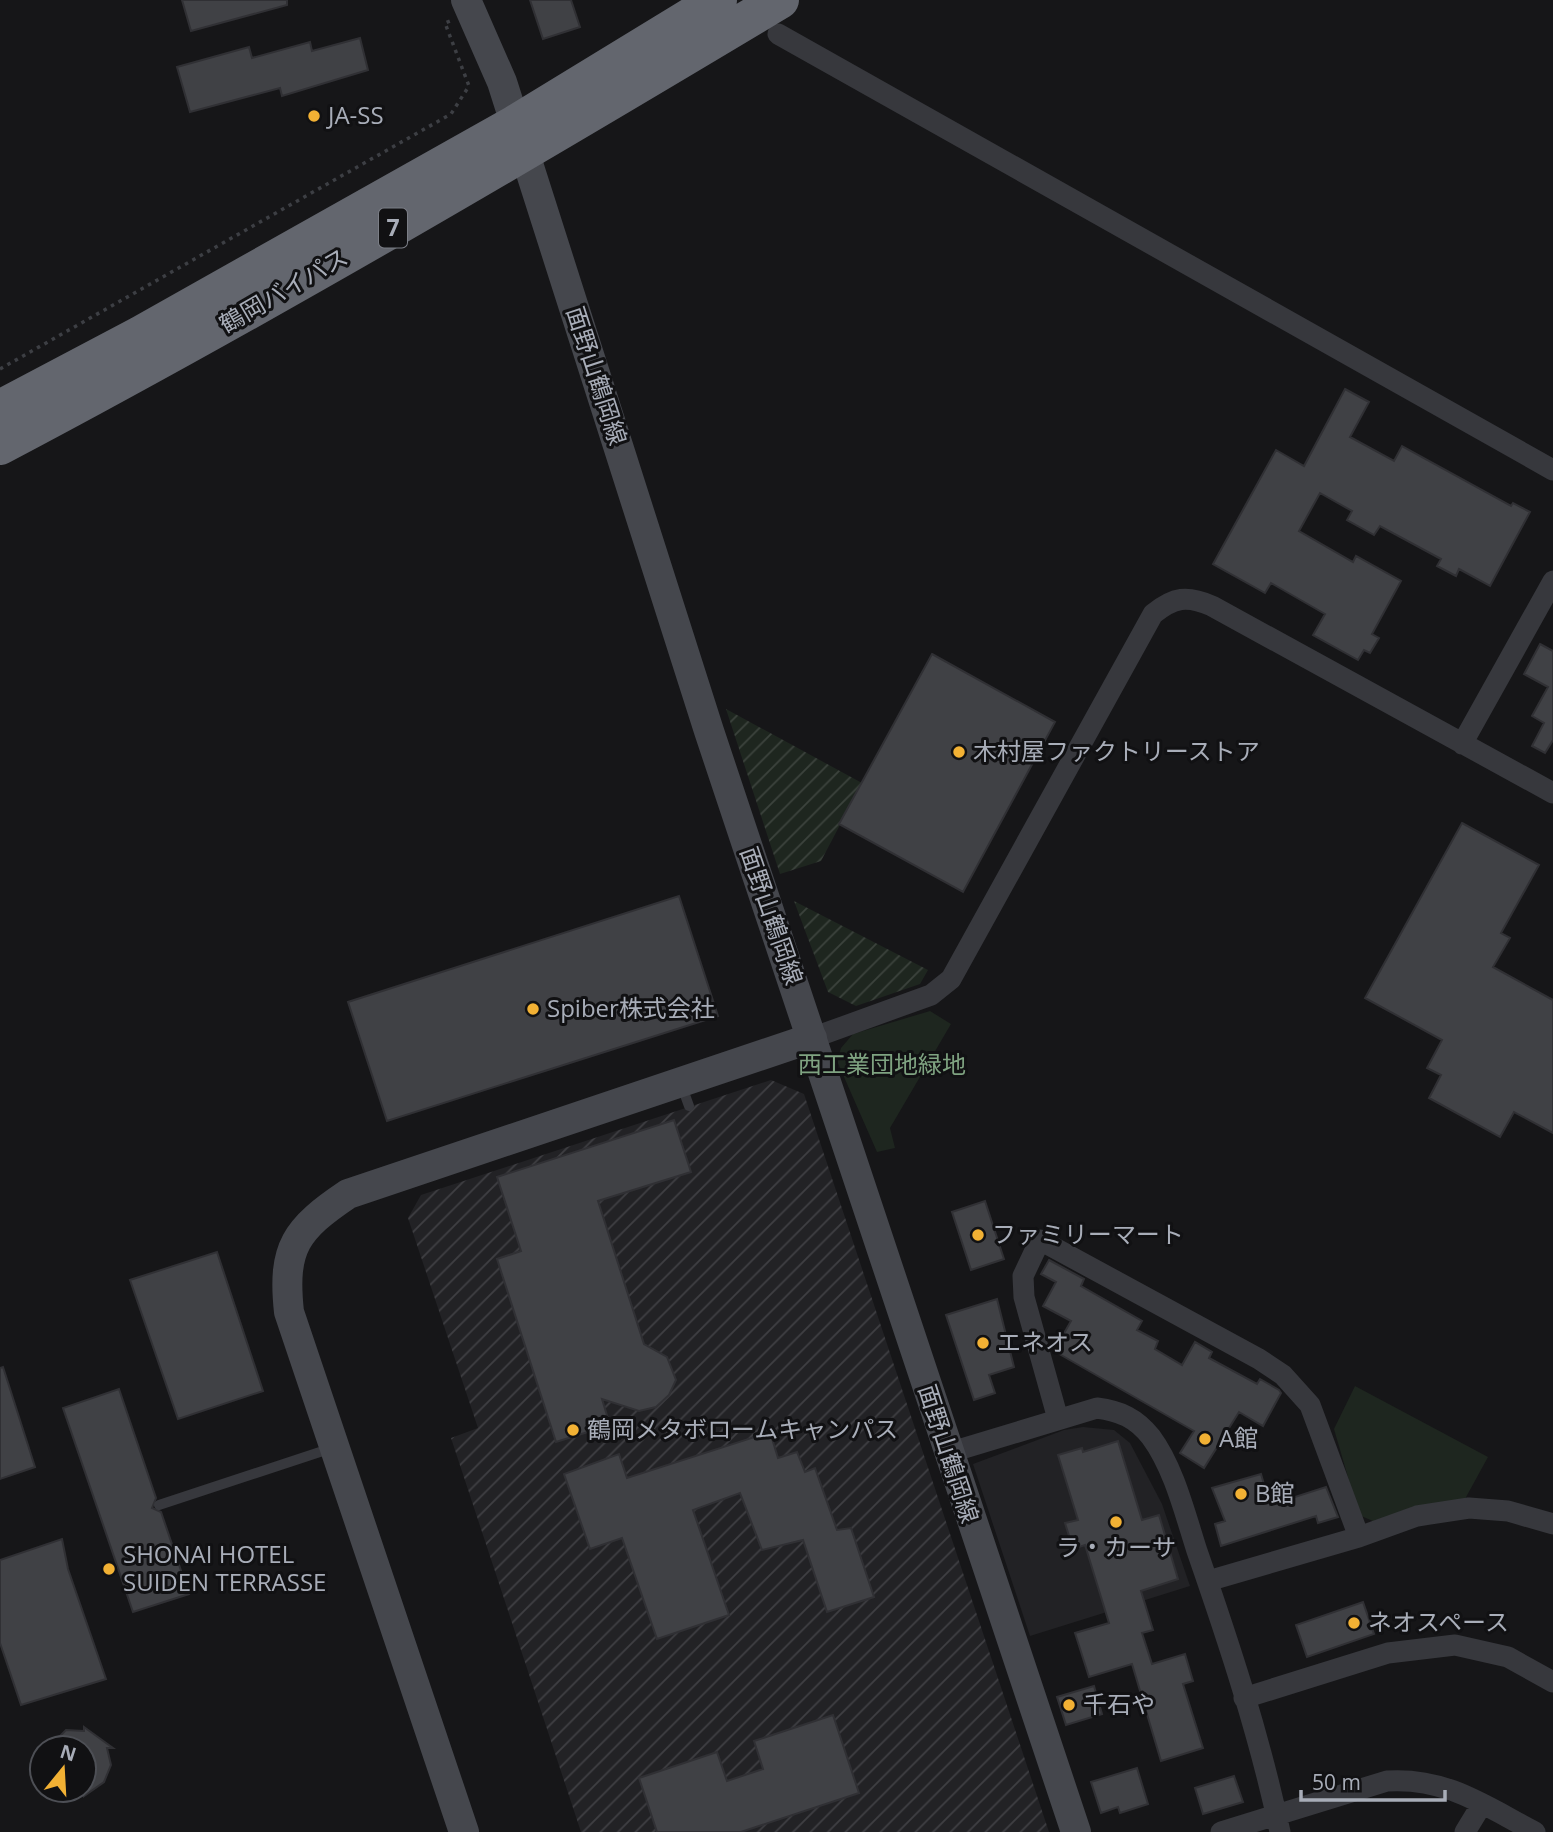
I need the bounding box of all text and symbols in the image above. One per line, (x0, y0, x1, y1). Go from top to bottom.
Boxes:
place label: JA-SS (326, 98, 384, 131)
marker: JA-SS (306, 108, 322, 124)
road number: 7 (379, 208, 407, 247)
street label: 鶴岡バイパス (213, 240, 354, 340)
street label: 面野山鶴岡線 (559, 302, 635, 449)
place label: 木村屋ファクトリーストア (973, 734, 1260, 767)
marker: 木村屋ファクトリーストア (951, 744, 967, 760)
street label: 面野山鶴岡線 (733, 842, 811, 989)
place label: Spiber株式会社 (547, 991, 715, 1024)
marker: Spiber株式会社 (525, 1001, 541, 1017)
park label: 西工業団地緑地 (798, 1047, 966, 1080)
place label: ファミリーマート (992, 1217, 1184, 1250)
marker: ファミリーマート (970, 1227, 986, 1243)
place label: エネオス (997, 1325, 1093, 1358)
marker: エネオス (975, 1335, 991, 1351)
street label: 面野山鶴岡線 (911, 1380, 987, 1527)
place label: 鶴岡メタボロームキャンパス (587, 1412, 898, 1445)
place label: A館 (1219, 1421, 1258, 1454)
marker: 鶴岡メタボロームキャンパス (565, 1422, 581, 1438)
marker: A館 (1197, 1431, 1213, 1447)
place label: B館 (1255, 1476, 1295, 1509)
marker: B館 (1233, 1486, 1249, 1502)
marker: ラ・カーサ (1108, 1514, 1124, 1530)
place label: ラ・カーサ (1056, 1530, 1176, 1563)
place label: SHONAI HOTEL SUIDEN TERRASSE (123, 1537, 326, 1598)
marker: SHONAI HOTEL SUIDEN TERRASSE (101, 1561, 117, 1577)
place label: ネオスペース (1368, 1605, 1509, 1638)
marker: ネオスペース (1346, 1615, 1362, 1631)
place label: 千石や (1083, 1687, 1155, 1720)
marker: 千石や (1061, 1697, 1077, 1713)
north arrow (28, 1734, 98, 1804)
text: N (57, 1738, 80, 1768)
scale bar (1301, 1758, 1444, 1802)
text: 50 m (1312, 1768, 1361, 1796)

